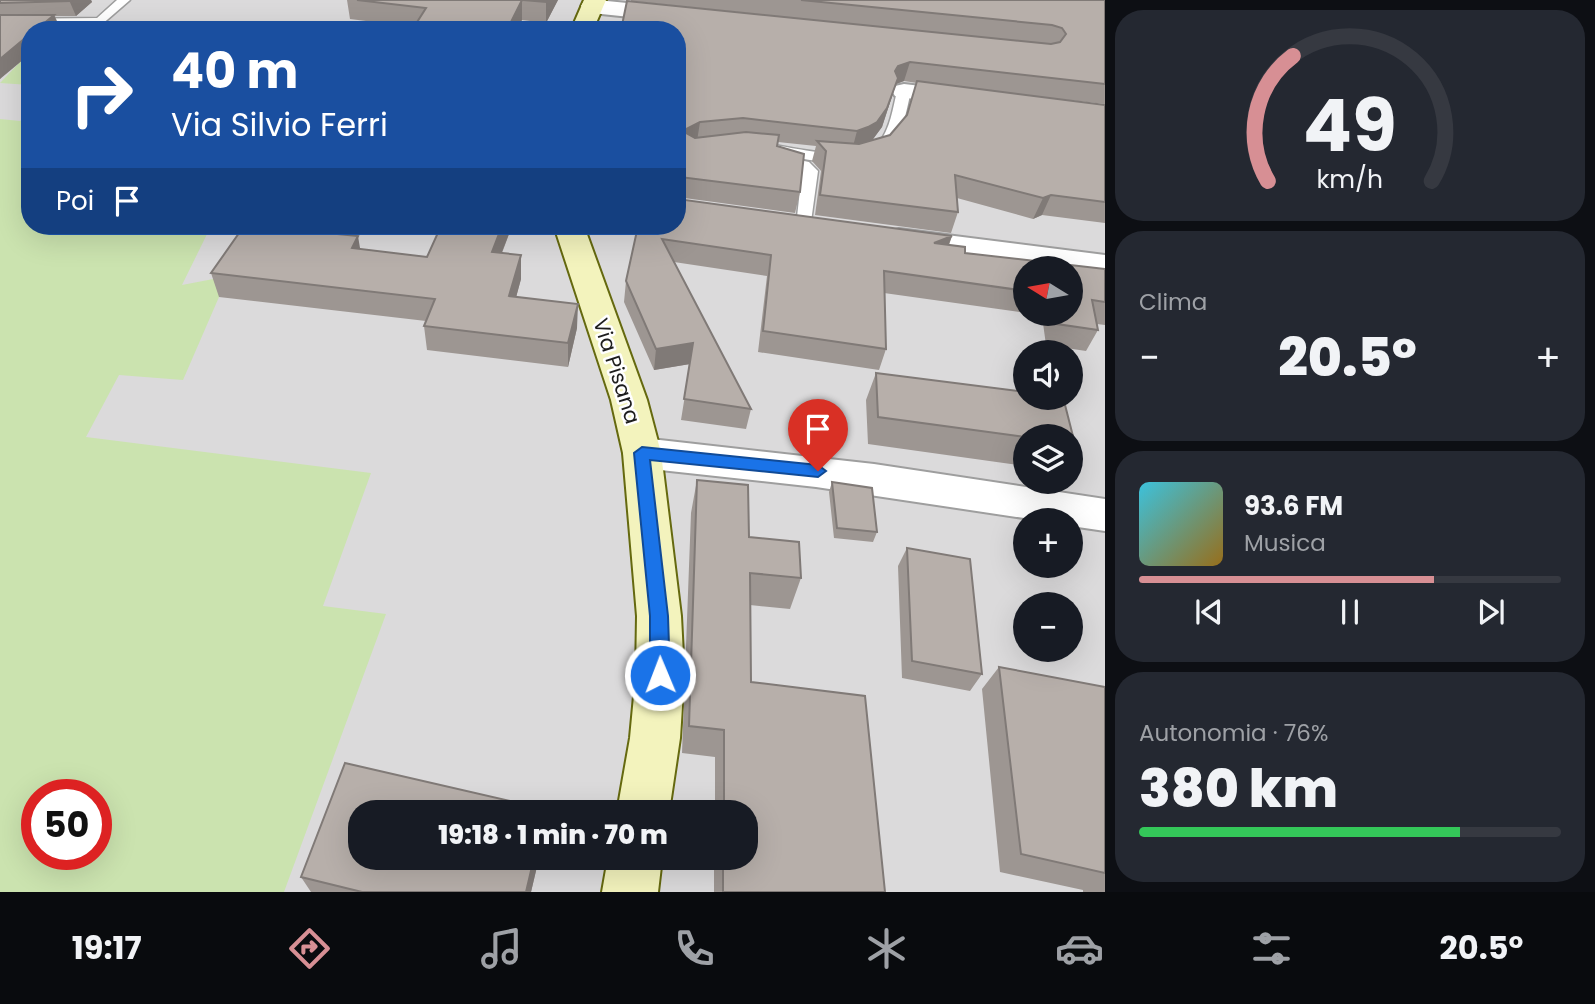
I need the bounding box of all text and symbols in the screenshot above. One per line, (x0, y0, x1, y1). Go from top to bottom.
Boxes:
text: 40 m (171, 37, 298, 105)
icon: right (56, 49, 147, 140)
text: 49 (1303, 76, 1397, 177)
text: Via Silvio Ferri (171, 102, 388, 147)
text: km/h (1317, 162, 1383, 197)
icon: arrive (108, 182, 146, 220)
text: Poi (56, 183, 94, 219)
north arrow (1013, 256, 1083, 326)
map controls (1013, 256, 1083, 662)
text: Clima (1139, 286, 1207, 318)
street label: Via Pisana (586, 315, 648, 427)
text: 20.5° (1278, 321, 1417, 394)
text: − (1139, 331, 1160, 384)
text: + (1535, 331, 1561, 384)
button: sound (1013, 340, 1083, 410)
pin (788, 399, 848, 471)
icon: arrive (799, 410, 837, 448)
button: layers (1013, 424, 1083, 494)
text: 93.6 FM (1244, 488, 1343, 524)
button: + (1013, 508, 1083, 578)
text: Musica (1244, 527, 1326, 559)
button: − (1013, 592, 1083, 662)
icon: previous (1190, 593, 1228, 631)
icon: pause (1331, 593, 1369, 631)
icon: next (1472, 593, 1510, 631)
position arrow (623, 638, 697, 712)
text: Autonomia · 76% (1139, 717, 1328, 749)
text: 380 km (1139, 752, 1338, 825)
speed limit sign: 50 (21, 779, 112, 870)
text: 19:18 · 1 min · 70 m (438, 817, 668, 853)
icon: directions (285, 924, 334, 973)
icon: music (477, 924, 526, 973)
icon: phone (670, 924, 719, 973)
icon: climate (862, 924, 911, 973)
icon: car (1055, 924, 1104, 973)
icon: filters (1247, 924, 1296, 973)
text: 19:17 (72, 925, 142, 970)
text: 20.5° (1440, 925, 1523, 970)

